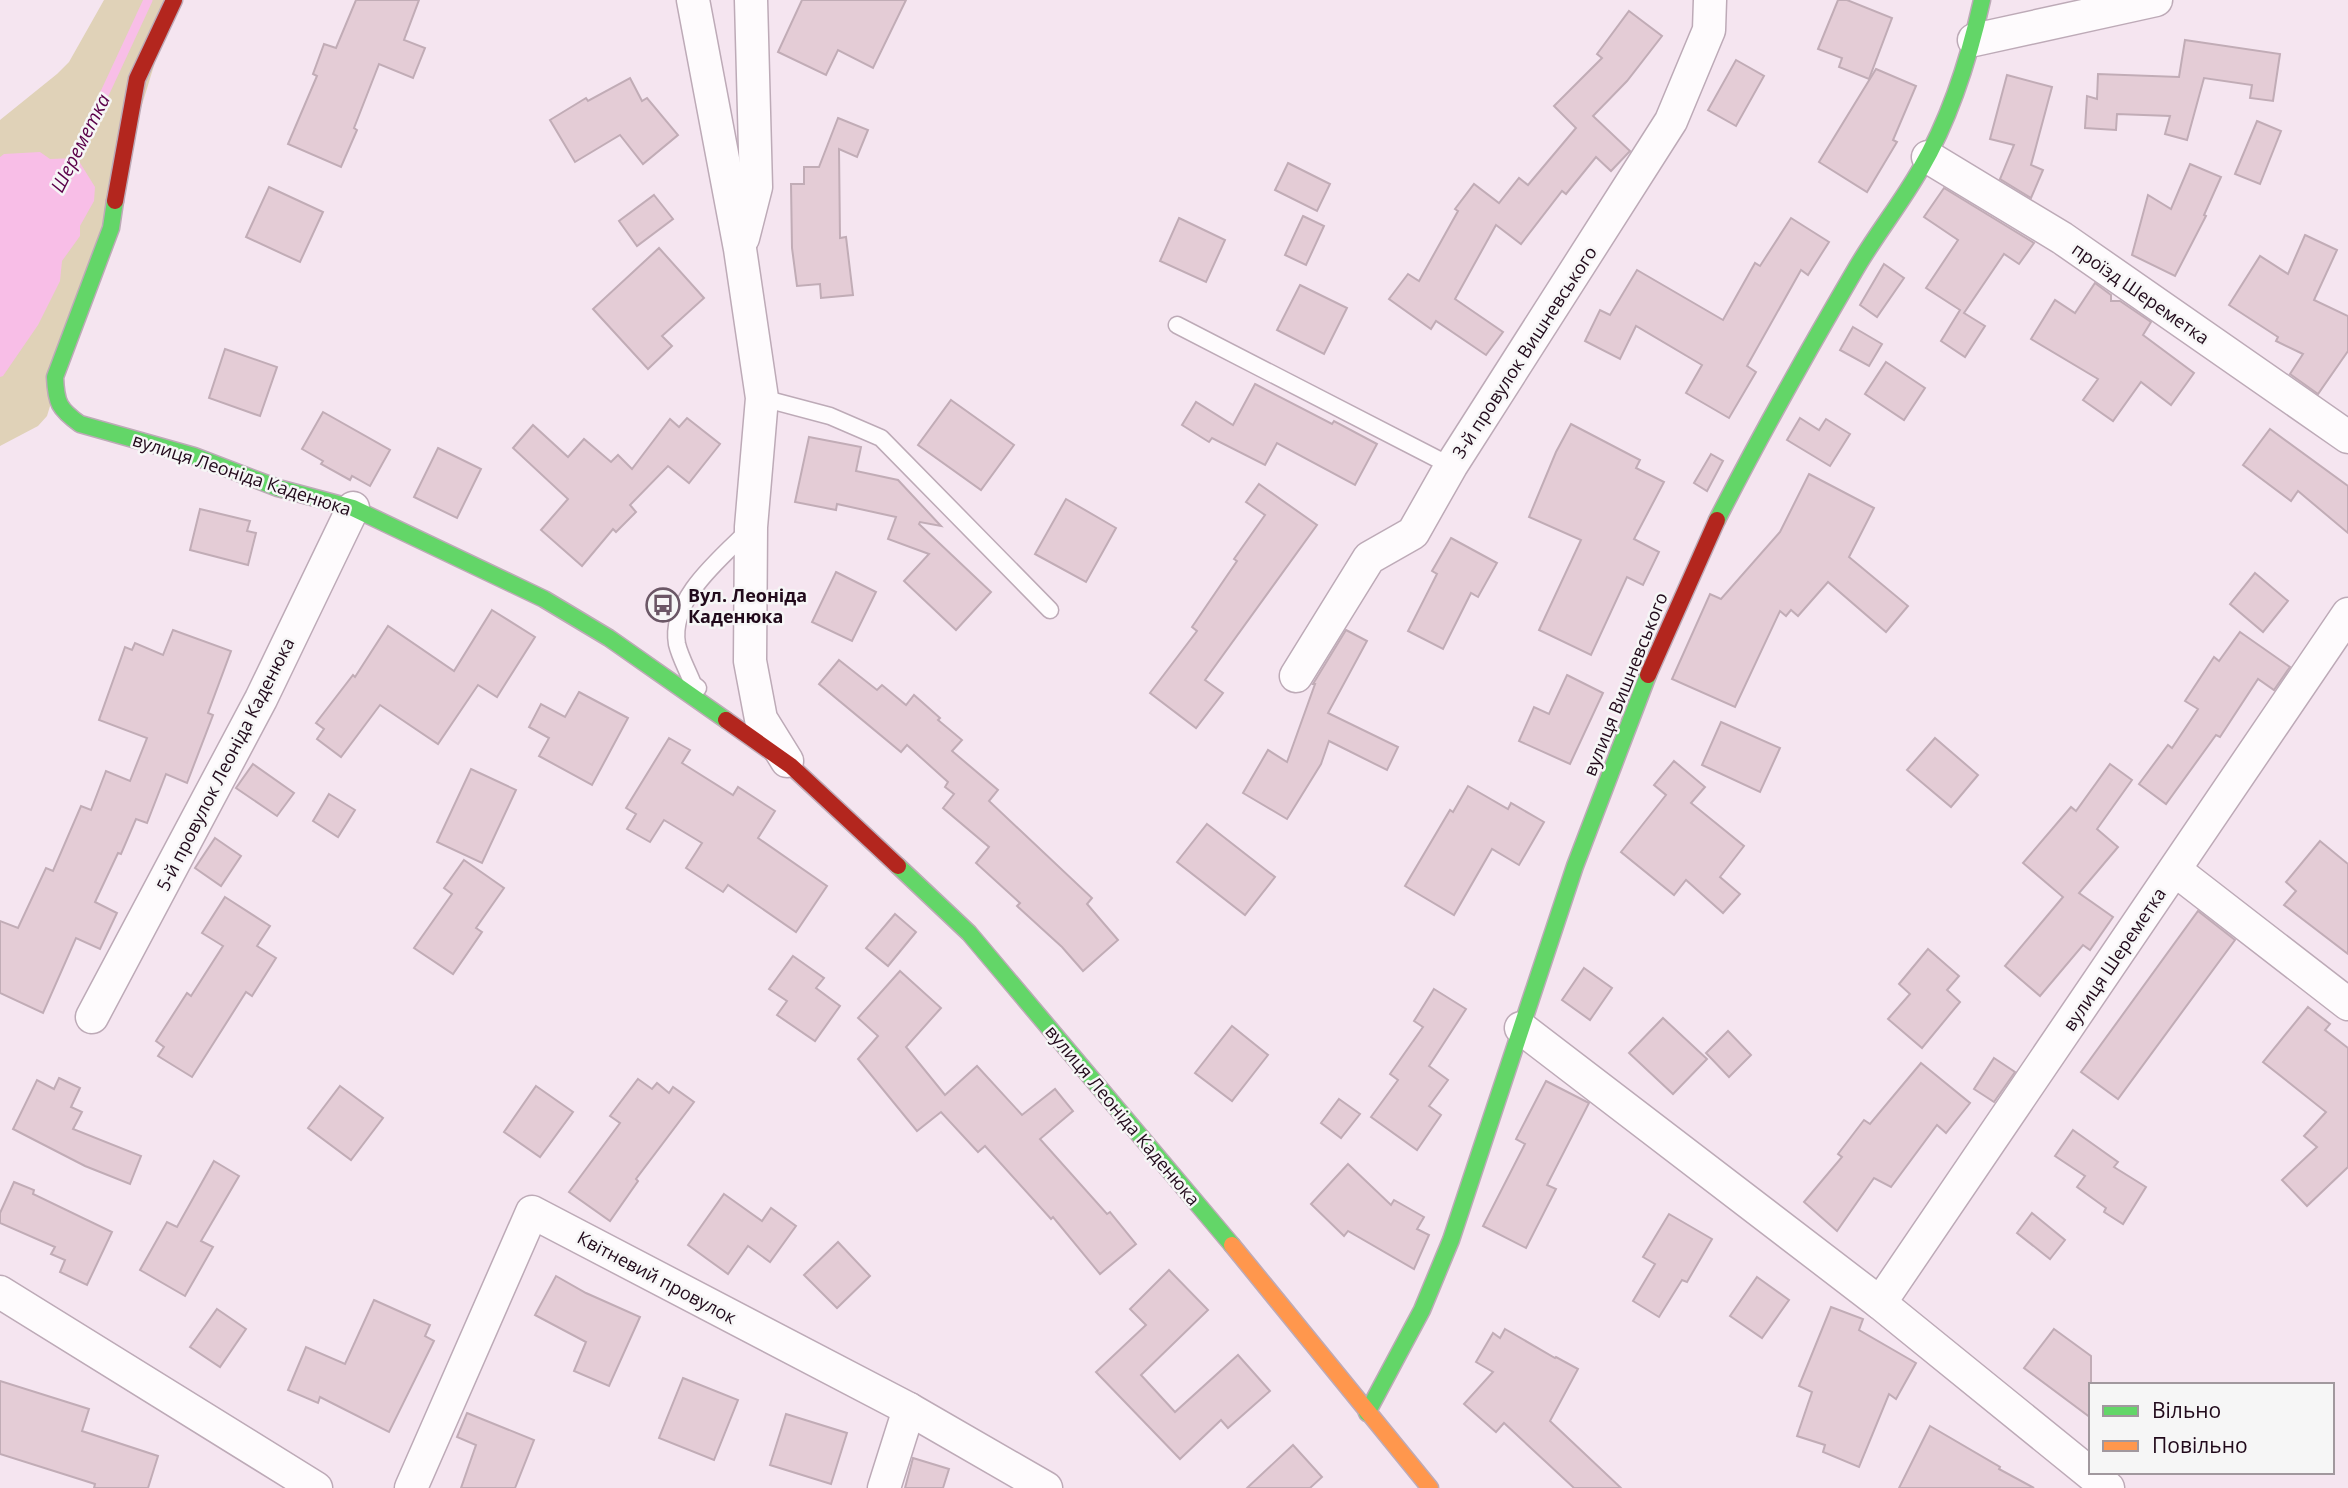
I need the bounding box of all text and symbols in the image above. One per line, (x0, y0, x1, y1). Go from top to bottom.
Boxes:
water label: Шереметка (44, 89, 116, 197)
street label: проїзд Шереметка (2068, 237, 2214, 349)
street label: 3-й провулок Вишневського (1446, 241, 1602, 463)
street label: вулиця Леоніда Каденюка (130, 427, 354, 521)
place label: Вул. Леоніда Каденюка (688, 583, 807, 628)
bus stop icon: Вул. Леоніда Каденюка (644, 586, 682, 624)
street label: вулиця Вишневського (1577, 589, 1673, 779)
street label: 5-й провулок Леоніда Каденюка (150, 633, 300, 895)
street label: вулиця Шереметка (2057, 883, 2171, 1035)
street label: вулиця Леоніда Каденюка (1040, 1020, 1206, 1210)
street label: Квітневий провулок (573, 1225, 741, 1329)
legend (2089, 1383, 2334, 1474)
text: Вільно (2152, 1396, 2221, 1424)
text: Повільно (2152, 1431, 2248, 1459)

